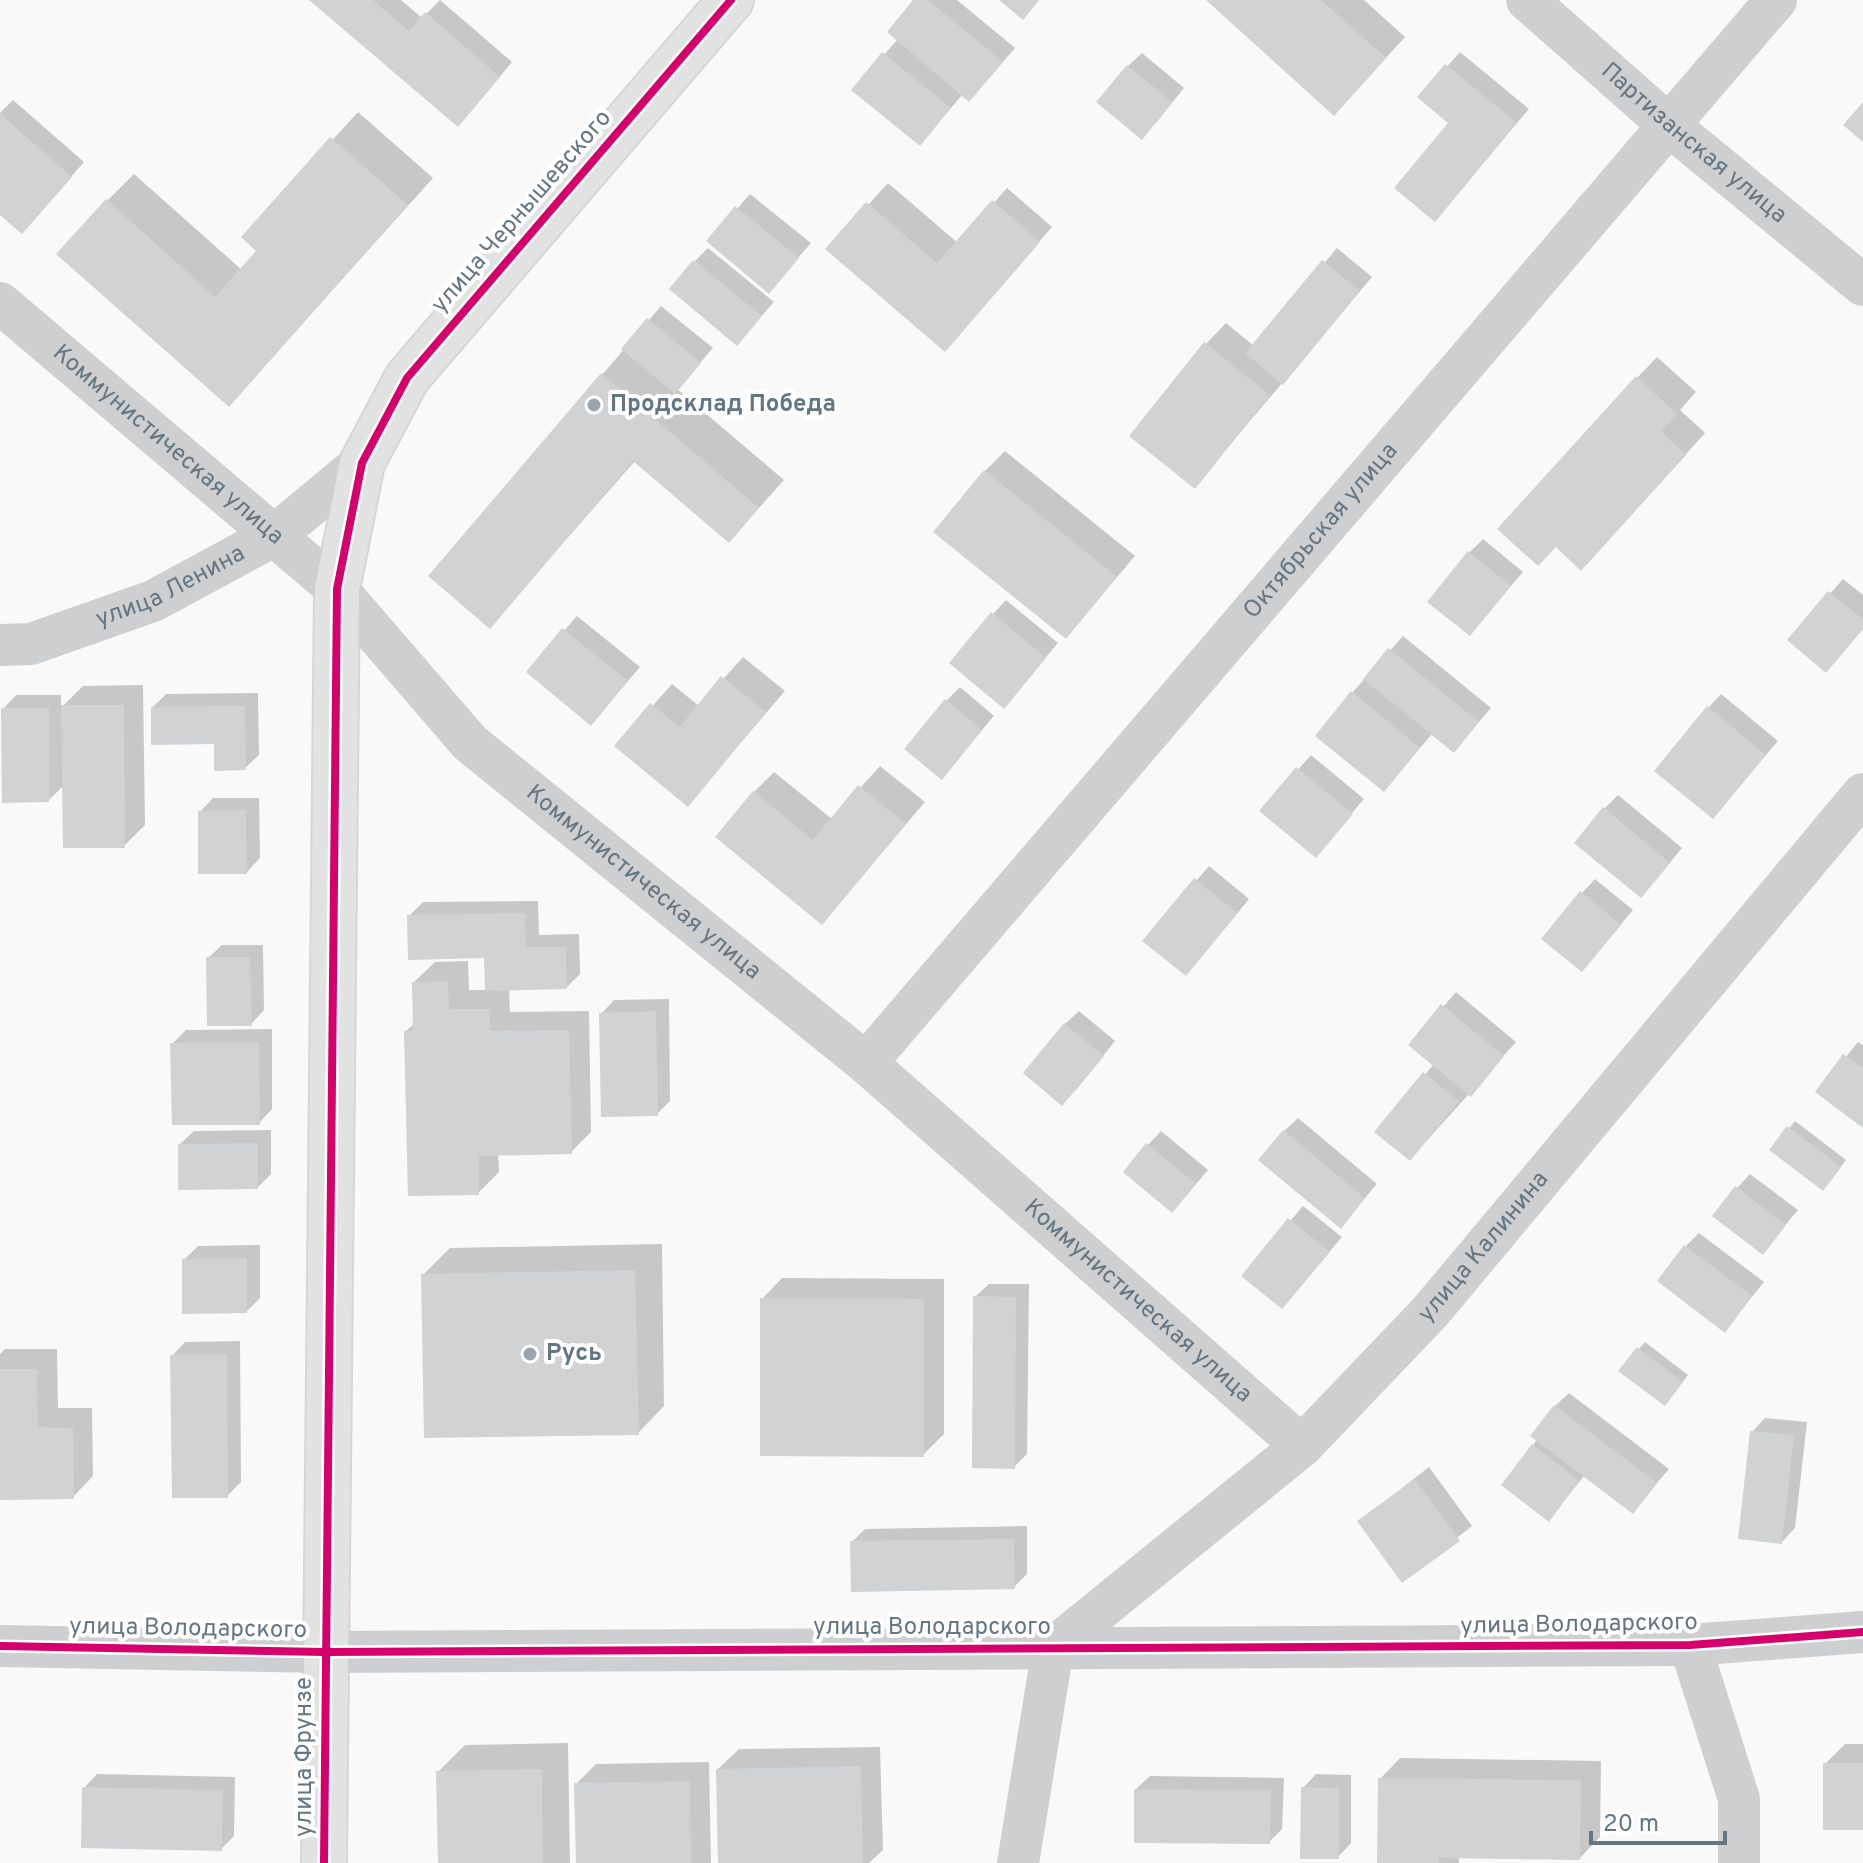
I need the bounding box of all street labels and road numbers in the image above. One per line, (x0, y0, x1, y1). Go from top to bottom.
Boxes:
street label: Партизанская улица (1594, 57, 1793, 231)
street label: улица Чернышевского (425, 104, 619, 320)
street label: Коммунистическая улица (46, 339, 290, 552)
street label: Октябрьская улица (1237, 437, 1405, 625)
street label: улица Ленина (92, 539, 250, 635)
street label: Коммунистическая улица (519, 779, 767, 987)
street label: улица Калинина (1412, 1166, 1556, 1329)
street label: Коммунистическая улица (1017, 1193, 1258, 1410)
street label: улица Володарского (1460, 1608, 1698, 1642)
street label: улица Володарского (69, 1612, 307, 1646)
street label: улица Володарского (813, 1613, 1051, 1643)
street label: улица Фрунзе (290, 1677, 320, 1837)

